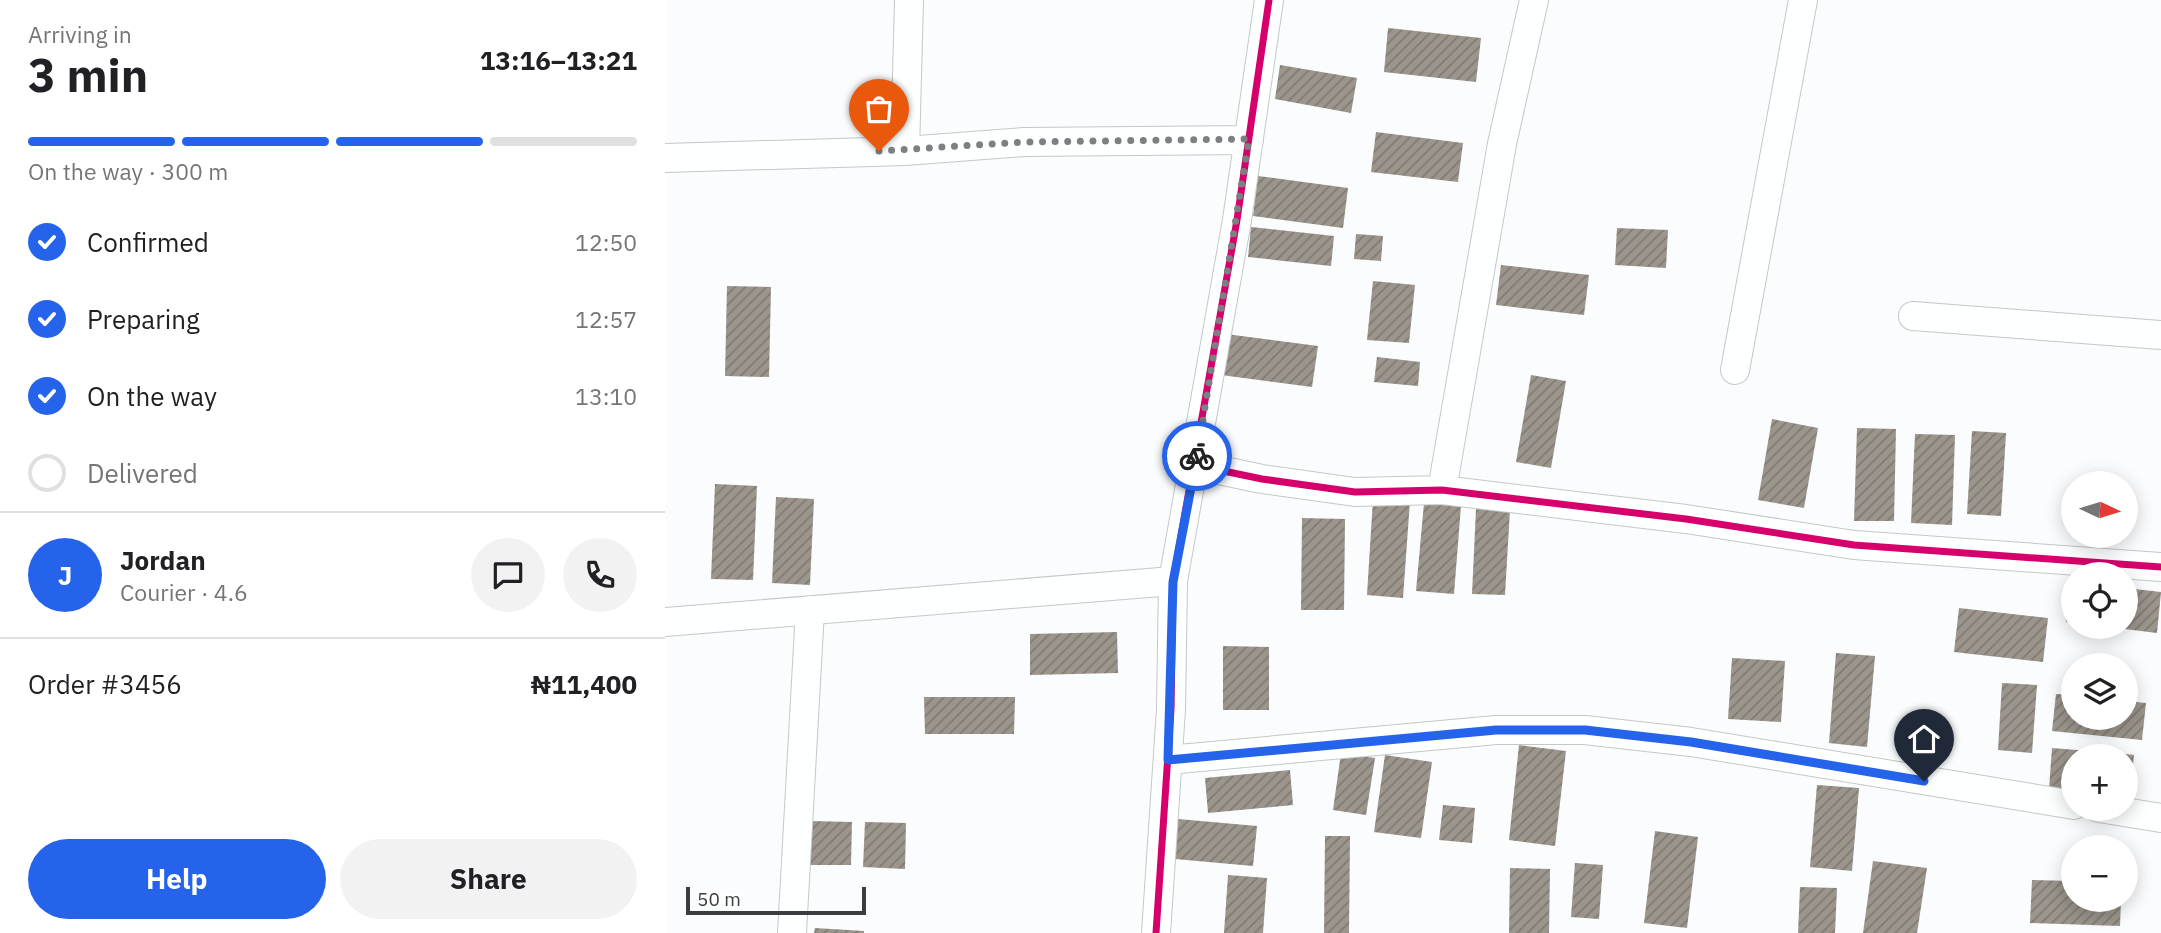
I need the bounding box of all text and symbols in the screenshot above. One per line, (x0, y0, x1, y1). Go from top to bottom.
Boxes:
text: Arriving in (28, 19, 132, 49)
text: 13:16–13:21 (480, 43, 637, 77)
text: 3 min (28, 45, 148, 105)
pin (849, 79, 909, 151)
icon: bag (860, 90, 898, 128)
text: On the way · 300 m (28, 156, 228, 186)
icon: check (28, 223, 66, 261)
text: Confirmed (87, 225, 209, 259)
text: 12:50 (575, 227, 637, 257)
icon: check (28, 300, 66, 338)
text: Preparing (87, 302, 200, 336)
text: 12:57 (575, 304, 637, 334)
icon: check (28, 377, 66, 415)
text: On the way (87, 379, 217, 413)
text: 13:10 (575, 381, 637, 411)
courier (1162, 421, 1232, 491)
icon: bike (1178, 437, 1216, 475)
text: Delivered (87, 456, 198, 490)
north arrow (2061, 471, 2139, 548)
map controls (2061, 471, 2138, 912)
button: chat (471, 538, 545, 612)
button: phone (563, 538, 637, 612)
text: Jordan (120, 543, 206, 577)
text: J (58, 558, 72, 592)
button: locate (2061, 562, 2138, 639)
text: Courier · 4.6 (120, 577, 248, 607)
button: layers (2061, 653, 2138, 730)
text: Order #3456 (28, 667, 182, 701)
text: ₦11,400 (531, 667, 637, 701)
pin (1894, 709, 1954, 781)
icon: home (1905, 720, 1943, 758)
button: + (2061, 744, 2138, 821)
button: − (2061, 835, 2138, 912)
button: Help (28, 839, 326, 919)
button: Share (340, 839, 637, 919)
scale bar (686, 884, 866, 916)
text: 50 m (697, 887, 741, 911)

